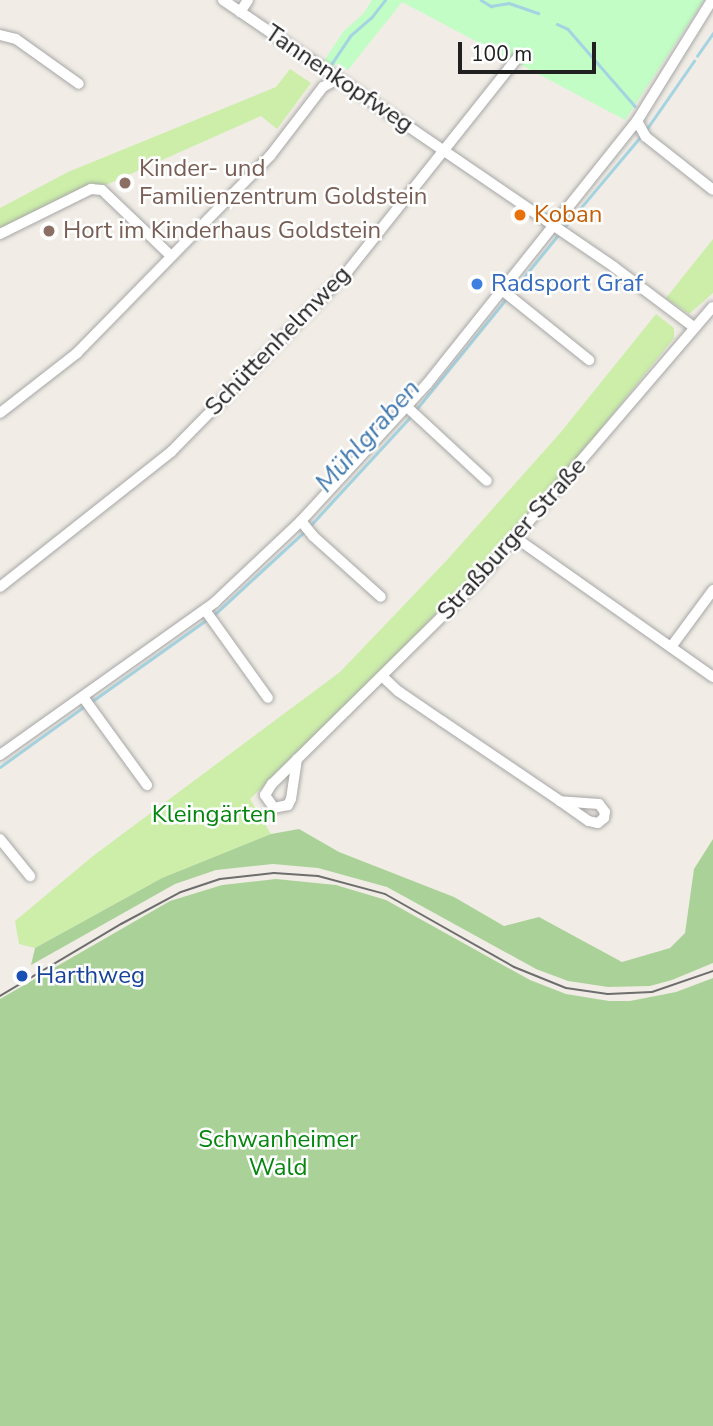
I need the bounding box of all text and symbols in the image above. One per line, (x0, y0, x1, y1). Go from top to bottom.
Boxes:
street label: Tannenkopfweg (259, 19, 419, 139)
scale bar (461, 28, 599, 72)
text: 100 m (471, 40, 532, 68)
place label: Kinder- und Familienzentrum Goldstein (139, 155, 427, 211)
marker: Kinder- und Familienzentrum Goldstein (117, 175, 133, 191)
place label: Koban (534, 201, 602, 229)
marker: Koban (512, 207, 528, 223)
place label: Hort im Kinderhaus Goldstein (63, 217, 381, 245)
marker: Hort im Kinderhaus Goldstein (41, 223, 57, 239)
street label: Schüttenhelmweg (199, 260, 357, 422)
place label: Radsport Graf (491, 270, 643, 298)
marker: Radsport Graf (469, 276, 485, 292)
water label: Mühlgraben (309, 373, 427, 499)
street label: Straßburger Straße (432, 452, 592, 626)
park label: Kleingärten (152, 801, 276, 829)
place label: Harthweg (36, 962, 145, 990)
marker: Harthweg (14, 968, 30, 984)
park label: Schwanheimer Wald (198, 1126, 358, 1182)

